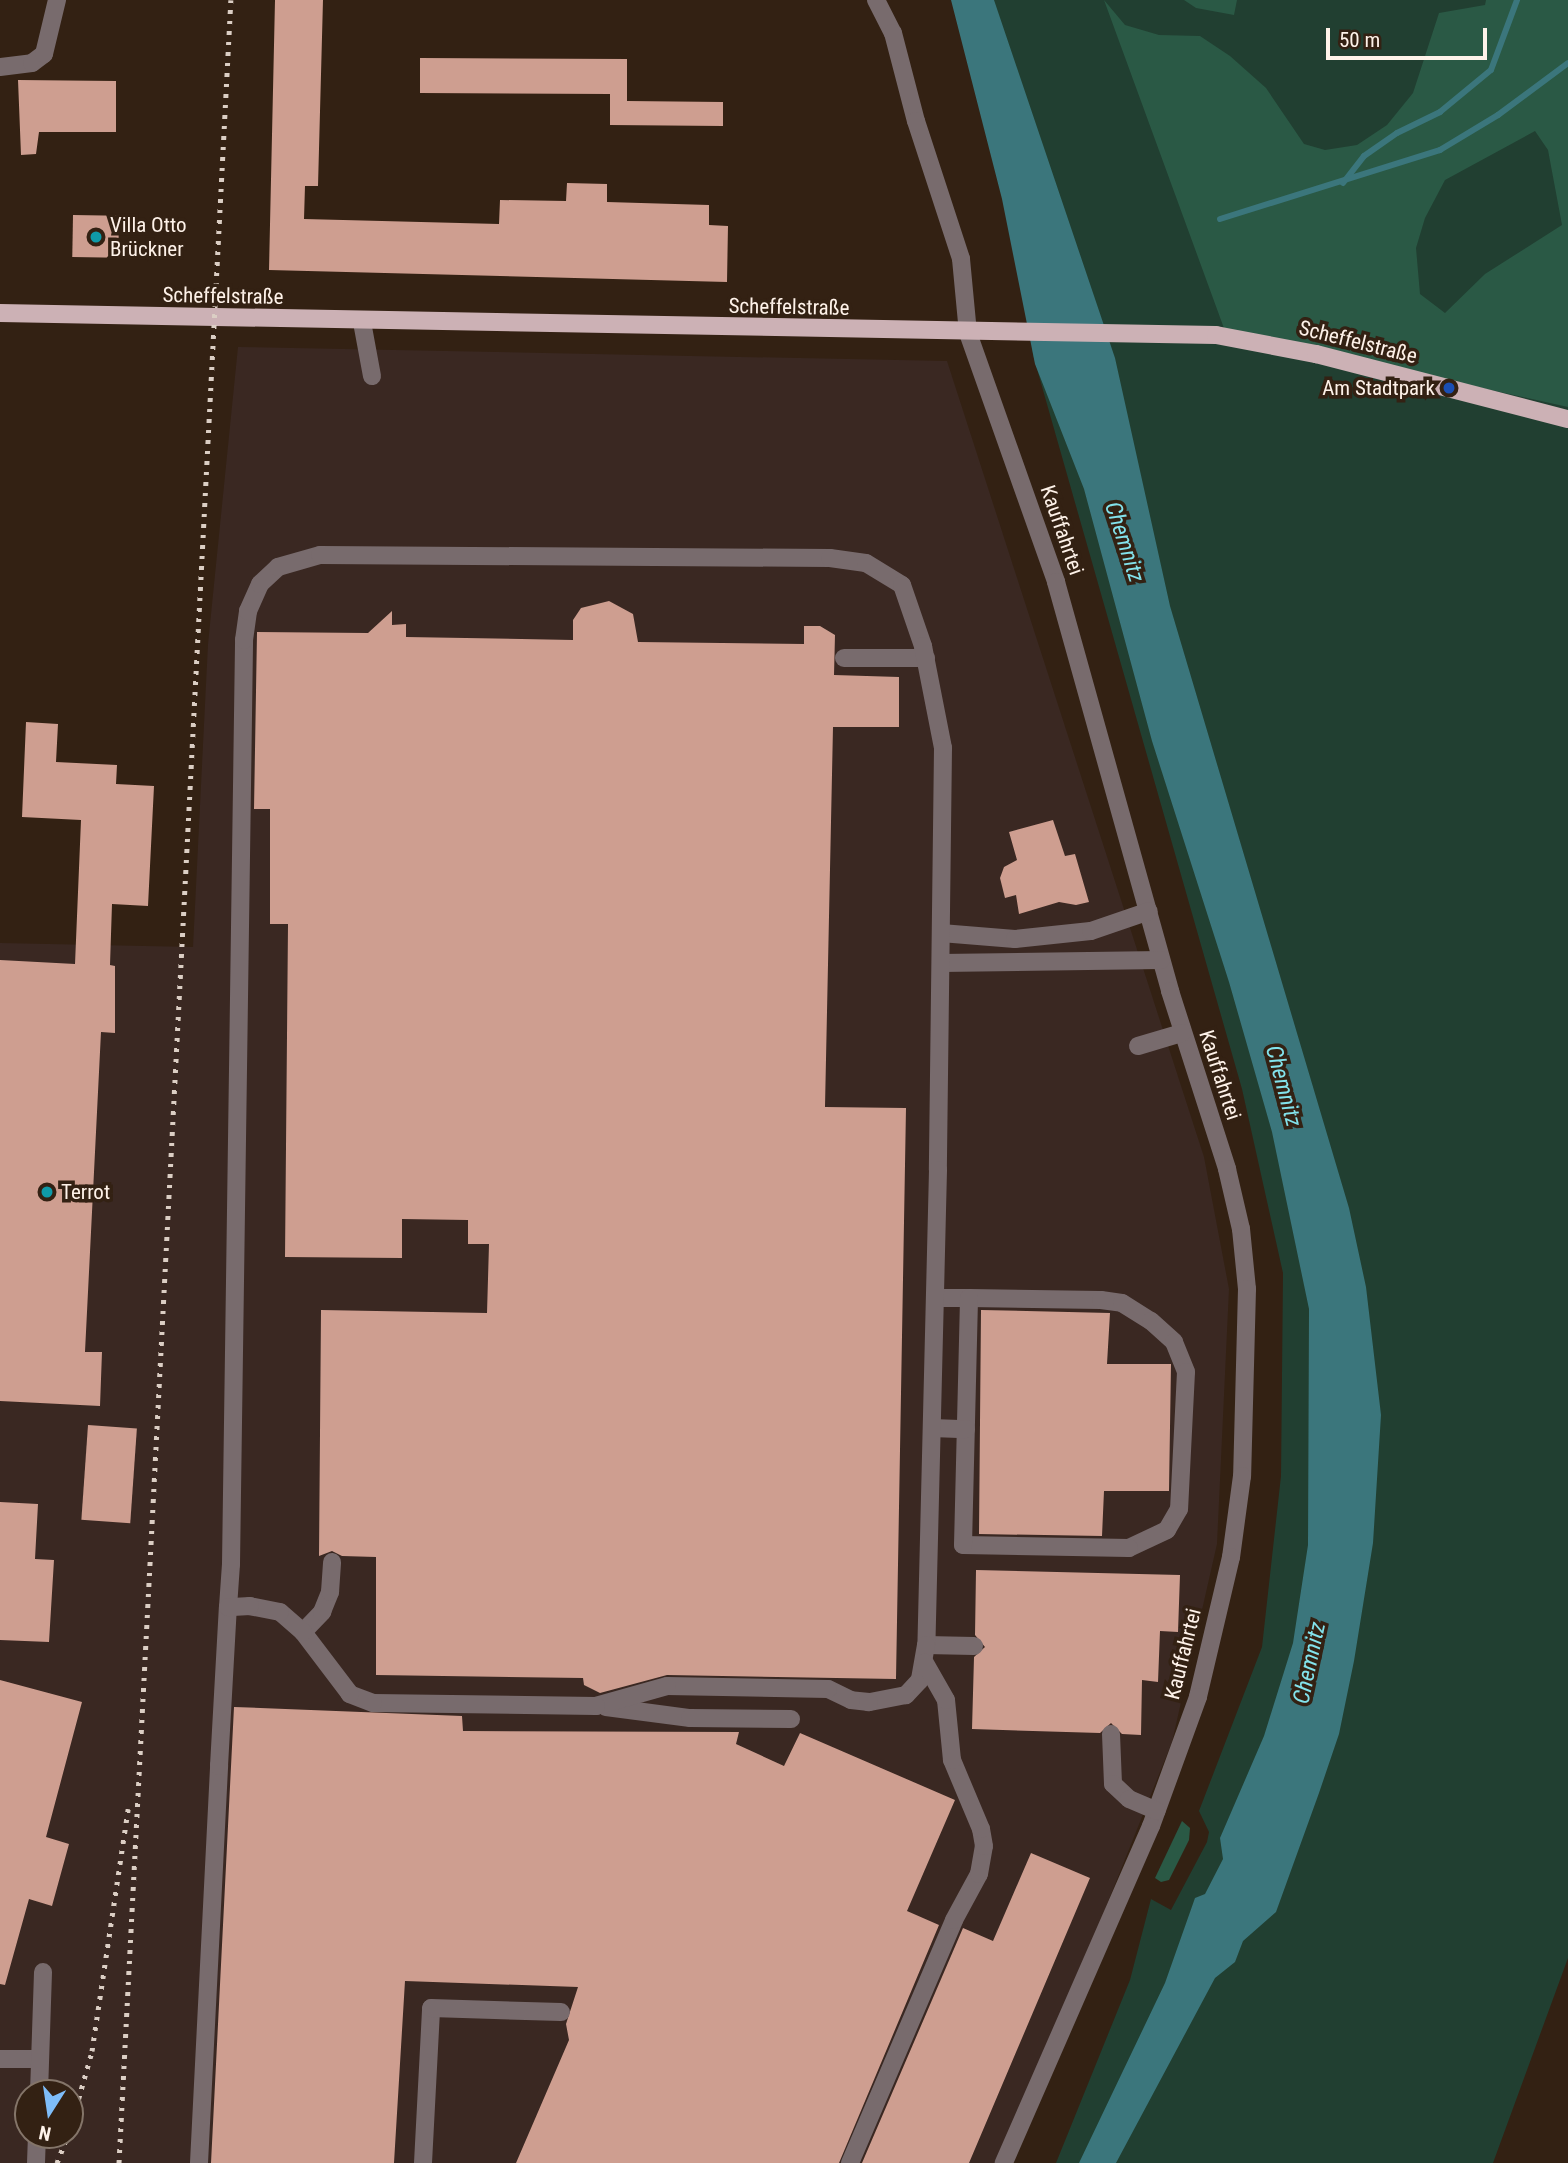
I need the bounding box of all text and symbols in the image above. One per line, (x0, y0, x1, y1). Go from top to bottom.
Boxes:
scale bar (1330, 14, 1491, 58)
text: 50 m (1339, 28, 1380, 52)
place label: Villa Otto Brückner (110, 212, 186, 262)
marker: Villa Otto Brückner (88, 229, 104, 245)
street label: Scheffelstraße (162, 282, 284, 310)
street label: Scheffelstraße (728, 293, 850, 321)
street label: Scheffelstraße (1296, 315, 1420, 369)
place label: Am Stadtpark (1322, 375, 1435, 401)
marker: Am Stadtpark (1441, 380, 1457, 396)
street label: Kauffahrtei (1035, 482, 1089, 578)
water label: Chemnitz (1098, 498, 1150, 586)
street label: Kauffahrtei (1194, 1027, 1246, 1123)
water label: Chemnitz (1259, 1042, 1307, 1130)
place label: Terrot (61, 1179, 110, 1205)
marker: Terrot (39, 1184, 55, 1200)
street label: Kauffahrtei (1160, 1606, 1206, 1702)
water label: Chemnitz (1288, 1620, 1332, 1706)
north arrow (14, 2079, 84, 2149)
text: N (37, 2121, 53, 2146)

